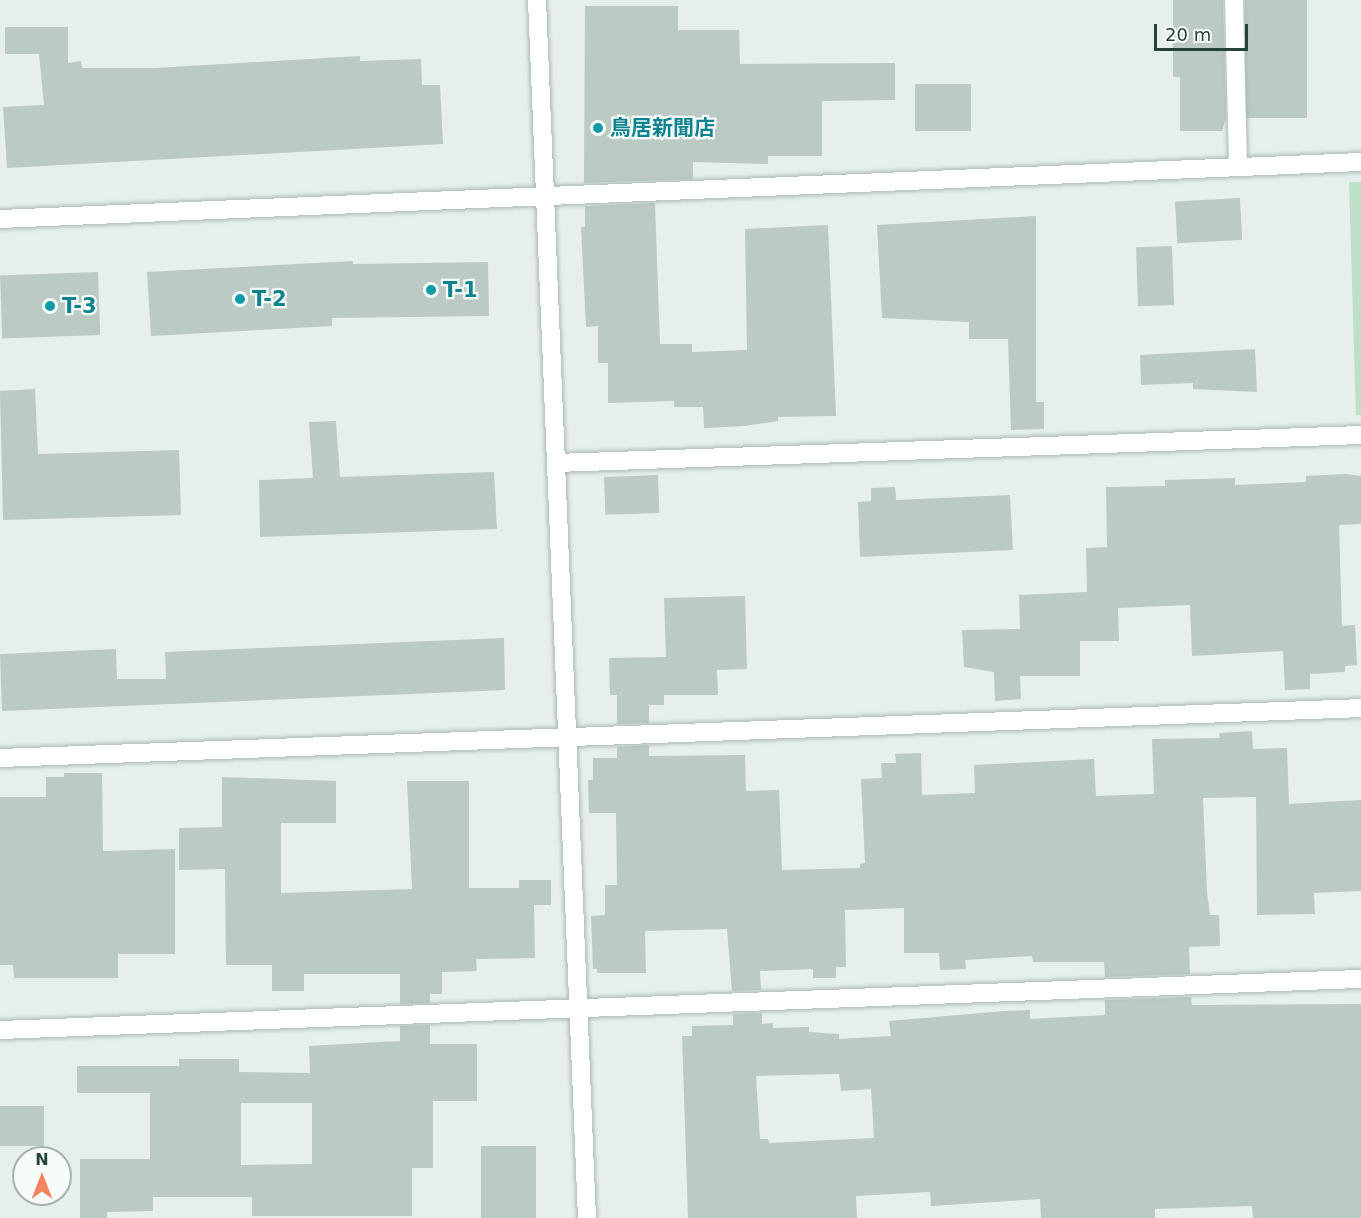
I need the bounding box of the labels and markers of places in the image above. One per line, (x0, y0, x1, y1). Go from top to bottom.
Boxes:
place label: 鳥居新聞店 (610, 115, 715, 141)
marker: 鳥居新聞店 (591, 121, 605, 135)
place label: T-1 (443, 277, 478, 303)
marker: T-1 (424, 283, 438, 297)
place label: T-2 (252, 286, 287, 312)
marker: T-2 (233, 292, 247, 306)
place label: T-3 (62, 293, 97, 319)
marker: T-3 (43, 299, 57, 313)

